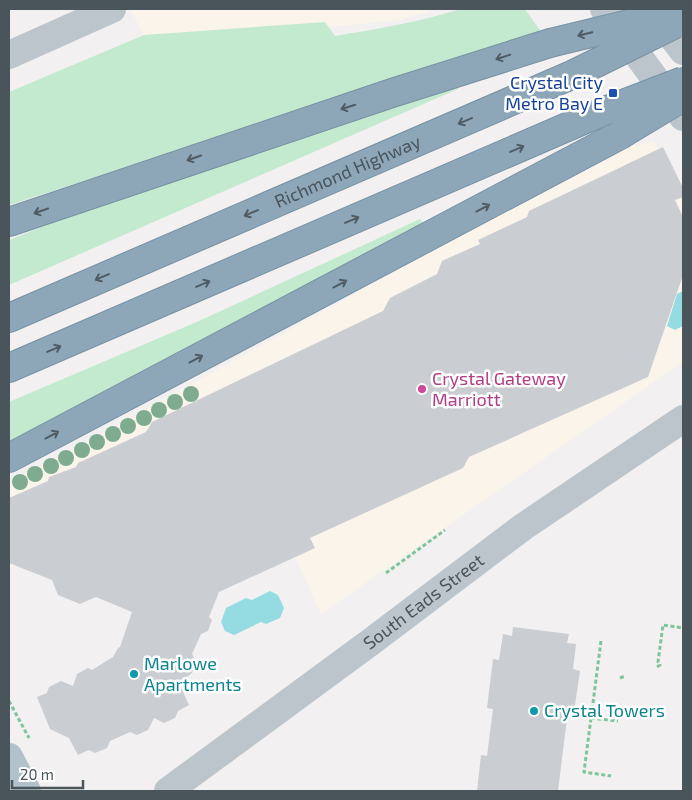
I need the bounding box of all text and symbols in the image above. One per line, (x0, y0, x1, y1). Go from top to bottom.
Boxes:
one-way arrow (577, 30, 593, 39)
one-way arrow (495, 53, 511, 63)
place label: Crystal City Metro Bay E (505, 71, 603, 114)
marker: Crystal City Metro Bay E (607, 87, 619, 99)
one-way arrow (341, 103, 357, 112)
one-way arrow (458, 117, 473, 127)
street label: Richmond Highway (271, 129, 424, 212)
one-way arrow (509, 143, 524, 153)
one-way arrow (187, 154, 203, 164)
one-way arrow (476, 203, 491, 213)
one-way arrow (33, 207, 49, 216)
one-way arrow (244, 209, 259, 219)
one-way arrow (344, 215, 359, 225)
one-way arrow (95, 273, 110, 283)
one-way arrow (195, 279, 210, 289)
one-way arrow (332, 279, 347, 289)
one-way arrow (46, 343, 61, 352)
one-way arrow (188, 354, 203, 364)
place label: Crystal Gateway Marriott (432, 367, 566, 410)
marker: Crystal Gateway Marriott (416, 383, 428, 395)
one-way arrow (44, 430, 59, 439)
street label: South Eads Street (358, 548, 488, 654)
place label: Marlowe Apartments (144, 652, 242, 695)
marker: Marlowe Apartments (128, 668, 140, 680)
place label: Crystal Towers (544, 699, 665, 721)
marker: Crystal Towers (528, 705, 540, 717)
scale bar (12, 758, 84, 790)
text: 20 m (20, 765, 54, 783)

